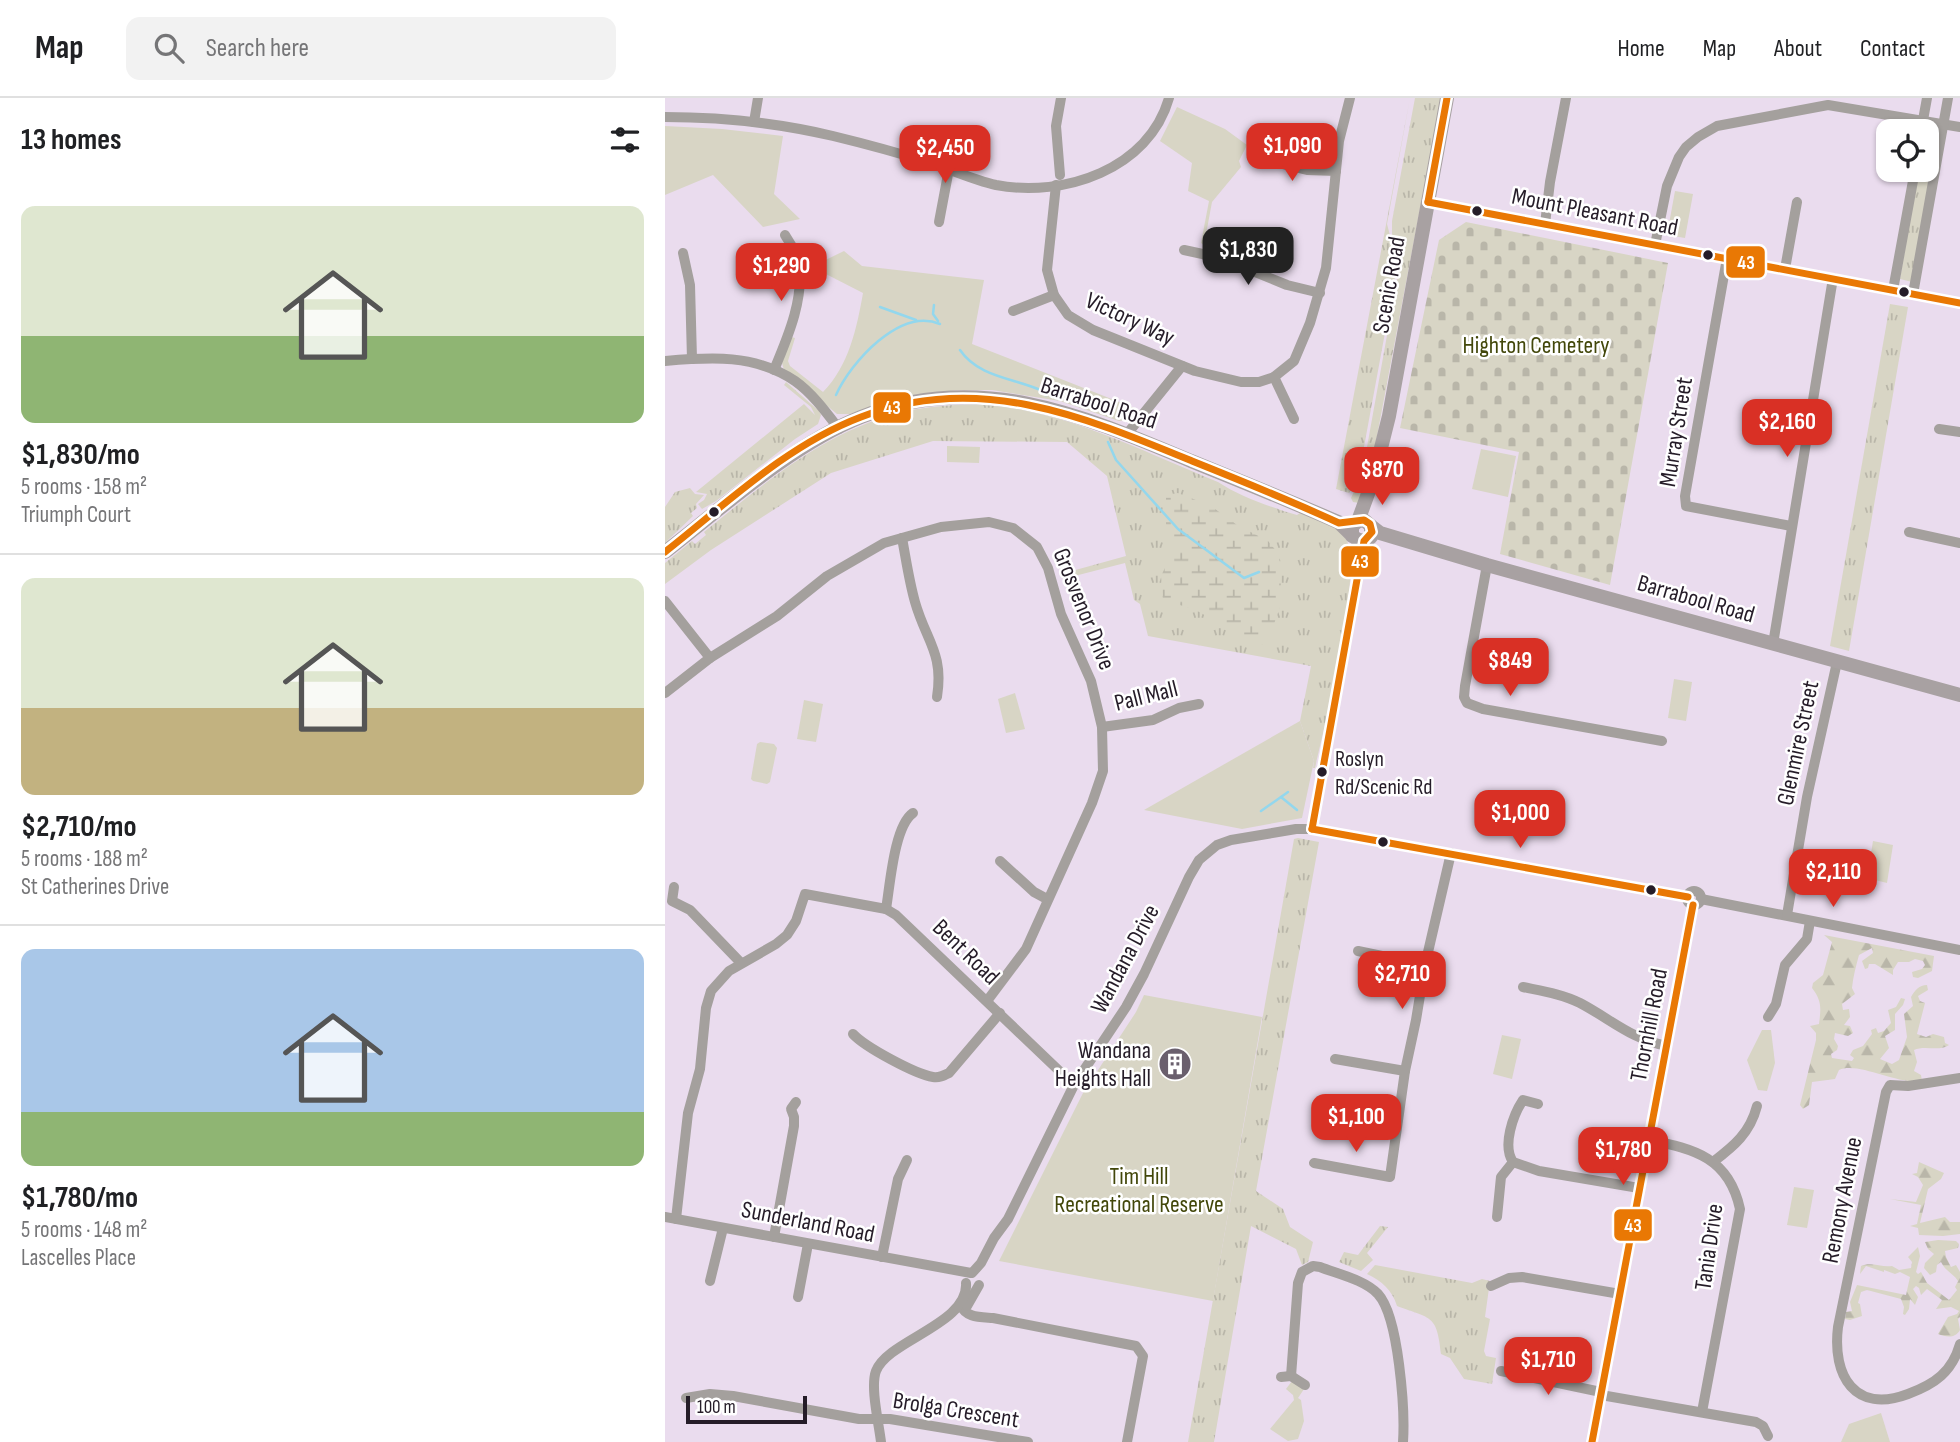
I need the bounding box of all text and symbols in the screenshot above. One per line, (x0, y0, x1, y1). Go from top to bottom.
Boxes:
search box (126, 17, 616, 80)
text: Map (35, 28, 84, 68)
icon: search (150, 29, 188, 67)
text: Search here (206, 33, 309, 64)
text: Home (1617, 34, 1665, 63)
text: Map (1703, 34, 1736, 63)
text: About (1774, 34, 1822, 63)
text: Contact (1860, 34, 1925, 63)
map controls (1876, 119, 1939, 182)
button: locate (1876, 119, 1939, 182)
icon: filters (606, 121, 644, 159)
text: 13 homes (21, 122, 122, 158)
pin: $1,090 (1235, 123, 1349, 183)
pin: $2,450 (888, 126, 1002, 185)
text: $1,090 (1262, 132, 1322, 160)
text: $2,450 (915, 134, 975, 162)
street label: Mount Pleasant Road (1509, 182, 1681, 242)
unlabelled marker (1470, 204, 1484, 218)
pin: $1,830 (1191, 228, 1305, 287)
street label: Scenic Road (1366, 234, 1412, 336)
text: $1,830 (1219, 236, 1277, 264)
pin: $1,290 (724, 244, 838, 303)
line badge: 43 (1725, 245, 1766, 279)
unlabelled marker (1701, 248, 1715, 262)
icon: home (270, 252, 396, 378)
text: $1,290 (752, 252, 810, 280)
text: 43 (1737, 252, 1755, 275)
unlabelled marker (1897, 285, 1911, 299)
street label: Victory Way (1081, 286, 1179, 352)
park label: Highton Cemetery (1462, 331, 1610, 360)
street label: Barrabool Road (1037, 371, 1161, 435)
street label: Murray Street (1653, 375, 1699, 489)
line badge: 43 (872, 391, 912, 424)
text: 43 (883, 397, 901, 420)
pin: $2,160 (1730, 400, 1844, 459)
text: $2,160 (1758, 408, 1816, 436)
text: $1,830/mo (21, 437, 140, 473)
pin: $870 (1341, 448, 1423, 507)
text: $870 (1360, 456, 1404, 484)
text: 5 rooms · 158 m² (21, 473, 147, 501)
text: Triumph Court (21, 501, 131, 529)
unlabelled marker (707, 505, 721, 519)
street label: Grosvenor Drive (1046, 544, 1122, 674)
line badge: 43 (1340, 545, 1380, 578)
text: 43 (1351, 551, 1369, 574)
street label: Barrabool Road (1634, 568, 1758, 630)
icon: home (270, 624, 396, 750)
pin: $849 (1469, 638, 1551, 698)
text: $849 (1488, 647, 1532, 675)
street label: Pall Mall (1111, 674, 1181, 718)
street label: Glenmire Street (1771, 678, 1825, 808)
place label: Roslyn Rd/Scenic Rd (1335, 746, 1432, 801)
marker: Roslyn Rd/Scenic Rd (1315, 765, 1329, 779)
pin: $1,000 (1463, 790, 1577, 850)
text: $1,000 (1490, 799, 1550, 827)
text: $2,710/mo (21, 809, 137, 845)
unlabelled marker (1376, 835, 1390, 849)
text: 5 rooms · 188 m² (21, 845, 148, 873)
pin: $2,110 (1776, 850, 1890, 909)
text: $2,110 (1805, 858, 1861, 886)
text: St Catherines Drive (21, 873, 169, 901)
unlabelled marker (1644, 883, 1658, 897)
street label: Wandana Drive (1084, 900, 1166, 1018)
street label: Bent Road (926, 913, 1006, 991)
pin: $2,710 (1345, 951, 1459, 1011)
text: $2,710 (1374, 960, 1430, 988)
street label: Thornhill Road (1624, 966, 1674, 1084)
icon: home (270, 995, 396, 1121)
place label: Wandana Heights Hall (1055, 1036, 1151, 1093)
building icon: Wandana Heights Hall (1156, 1045, 1194, 1083)
pin: $1,100 (1299, 1094, 1413, 1154)
text: $1,100 (1327, 1103, 1385, 1131)
pin: $1,780 (1566, 1128, 1680, 1187)
street label: Remony Avenue (1816, 1135, 1868, 1265)
text: $1,780 (1594, 1136, 1652, 1164)
park label: Tim Hill Recreational Reserve (1054, 1162, 1224, 1219)
text: $1,780/mo (21, 1180, 138, 1216)
street label: Sunderland Road (739, 1195, 877, 1249)
street label: Tania Drive (1689, 1202, 1729, 1292)
line badge: 43 (1613, 1208, 1653, 1242)
text: 43 (1624, 1215, 1642, 1238)
text: 5 rooms · 148 m² (21, 1216, 148, 1244)
text: Lascelles Place (21, 1244, 136, 1272)
pin: $1,710 (1491, 1338, 1605, 1397)
text: $1,710 (1520, 1346, 1576, 1374)
street label: Brolga Crescent (891, 1386, 1021, 1434)
scale bar (686, 1393, 807, 1425)
text: 100 m (697, 1396, 736, 1419)

